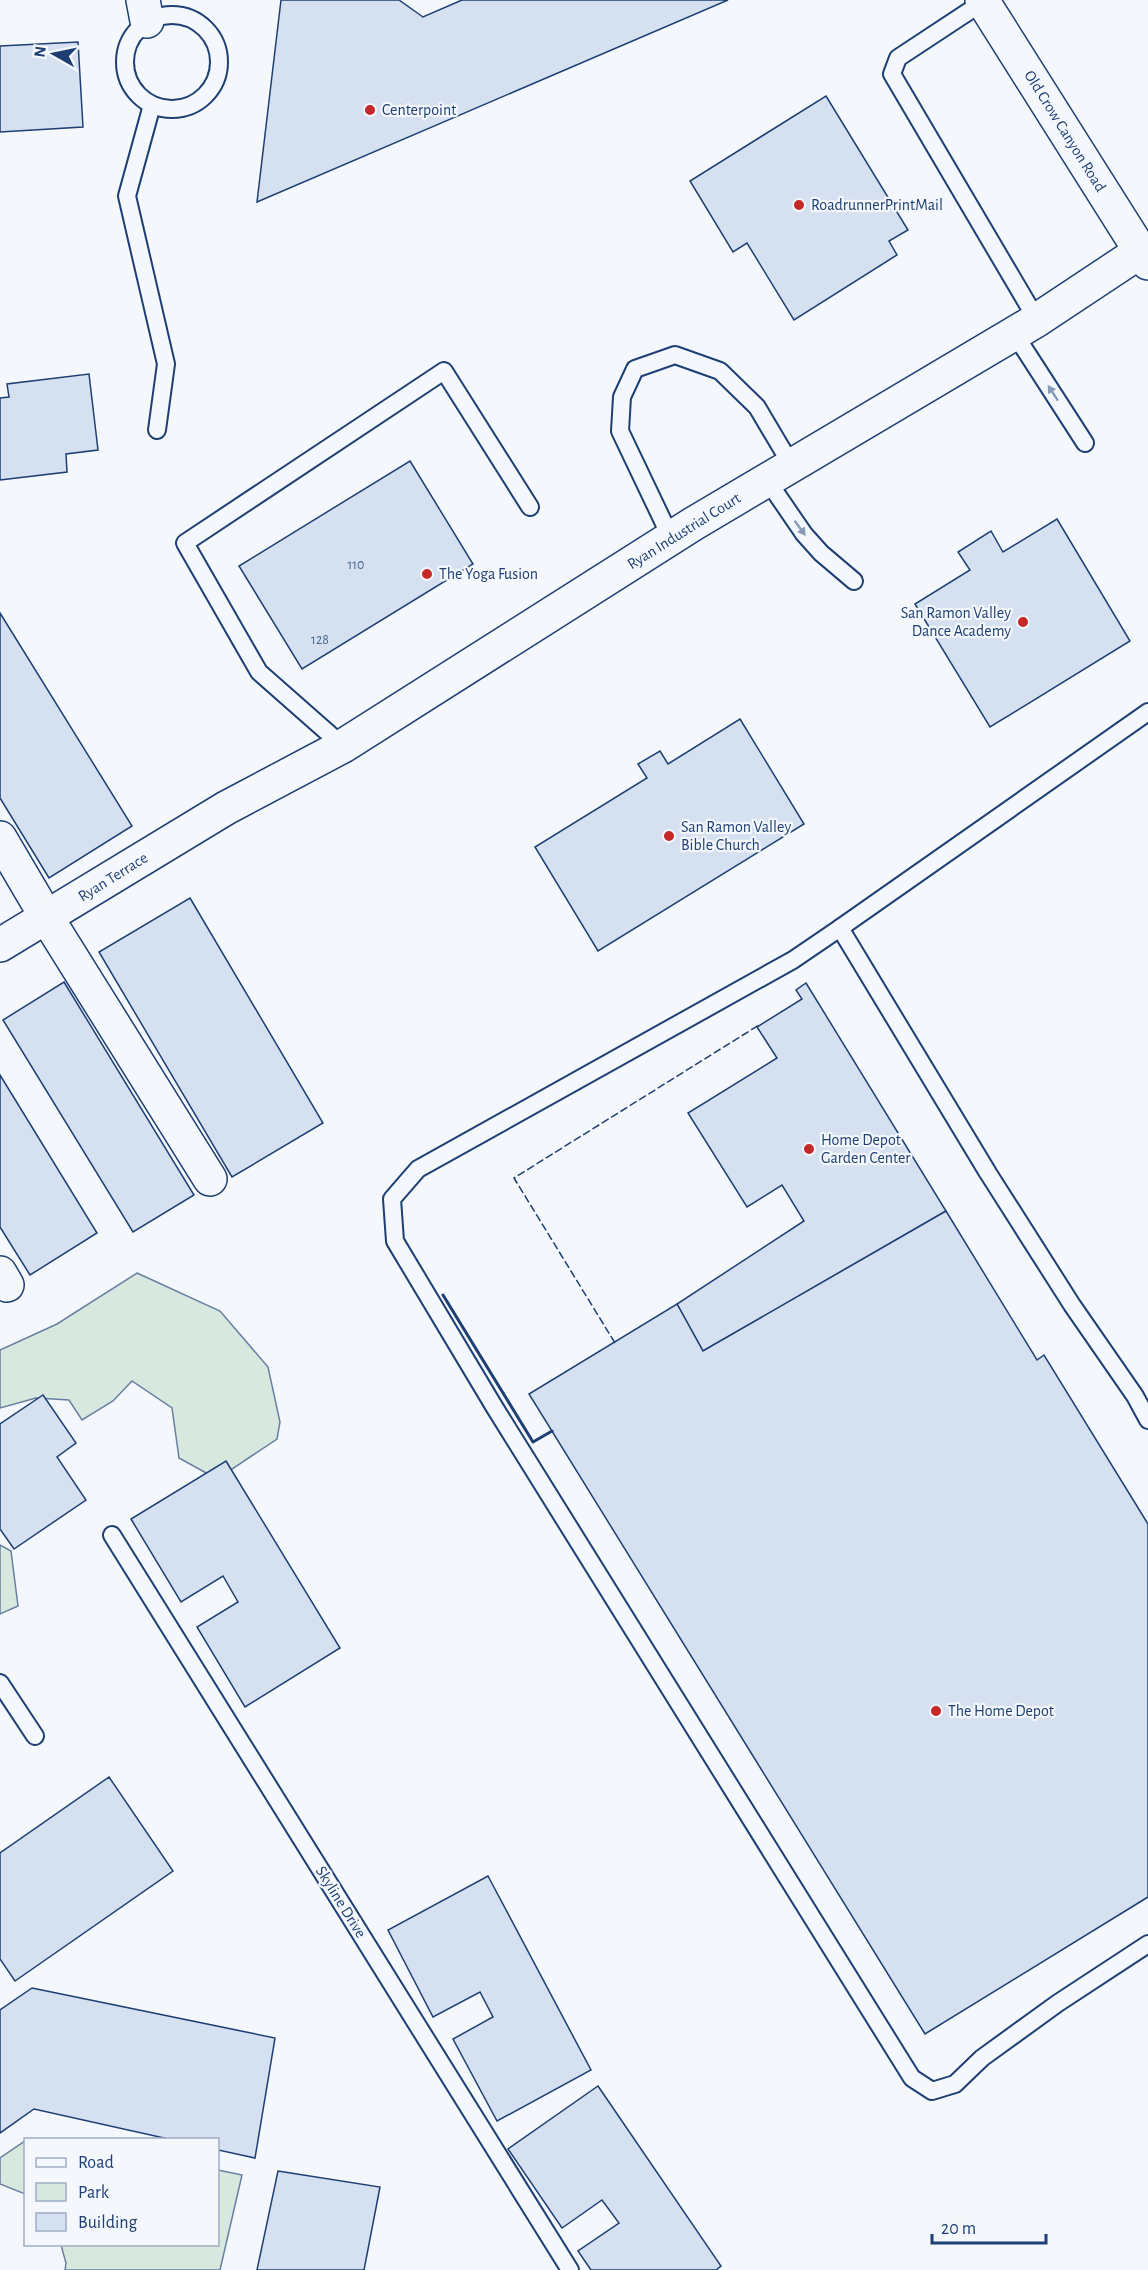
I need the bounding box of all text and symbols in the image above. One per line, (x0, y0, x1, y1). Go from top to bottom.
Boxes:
north arrow (24, 24, 84, 84)
text: N (31, 45, 49, 59)
street label: Old Crow Canyon Road (1020, 67, 1109, 195)
place label: Centerpoint (382, 102, 456, 118)
marker: Centerpoint (363, 103, 377, 117)
place label: RoadrunnerPrintMail (811, 197, 943, 213)
marker: RoadrunnerPrintMail (792, 198, 806, 212)
one-way arrow (1048, 385, 1059, 402)
street label: Ryan Industrial Court (625, 490, 744, 573)
one-way arrow (794, 521, 806, 536)
house number: 110 (347, 558, 365, 572)
place label: The Yoga Fusion (439, 566, 538, 582)
marker: The Yoga Fusion (420, 567, 434, 581)
place label: San Ramon Valley Dance Academy (901, 605, 1011, 640)
marker: San Ramon Valley Dance Academy (1016, 615, 1030, 629)
house number: 128 (311, 633, 329, 647)
place label: San Ramon Valley Bible Church (681, 819, 791, 853)
marker: San Ramon Valley Bible Church (662, 829, 676, 843)
street label: Ryan Terrace (75, 849, 151, 905)
place label: Home Depot Garden Center (821, 1132, 911, 1166)
marker: Home Depot Garden Center (802, 1142, 816, 1156)
place label: The Home Depot (948, 1703, 1054, 1719)
marker: The Home Depot (929, 1704, 943, 1718)
street label: Skyline Drive (312, 1863, 369, 1941)
legend (24, 2138, 219, 2246)
text: Road (78, 2154, 114, 2172)
text: Park (78, 2184, 110, 2202)
scale bar (932, 2207, 1046, 2245)
text: Building (78, 2214, 138, 2232)
text: 20 m (941, 2220, 976, 2238)

